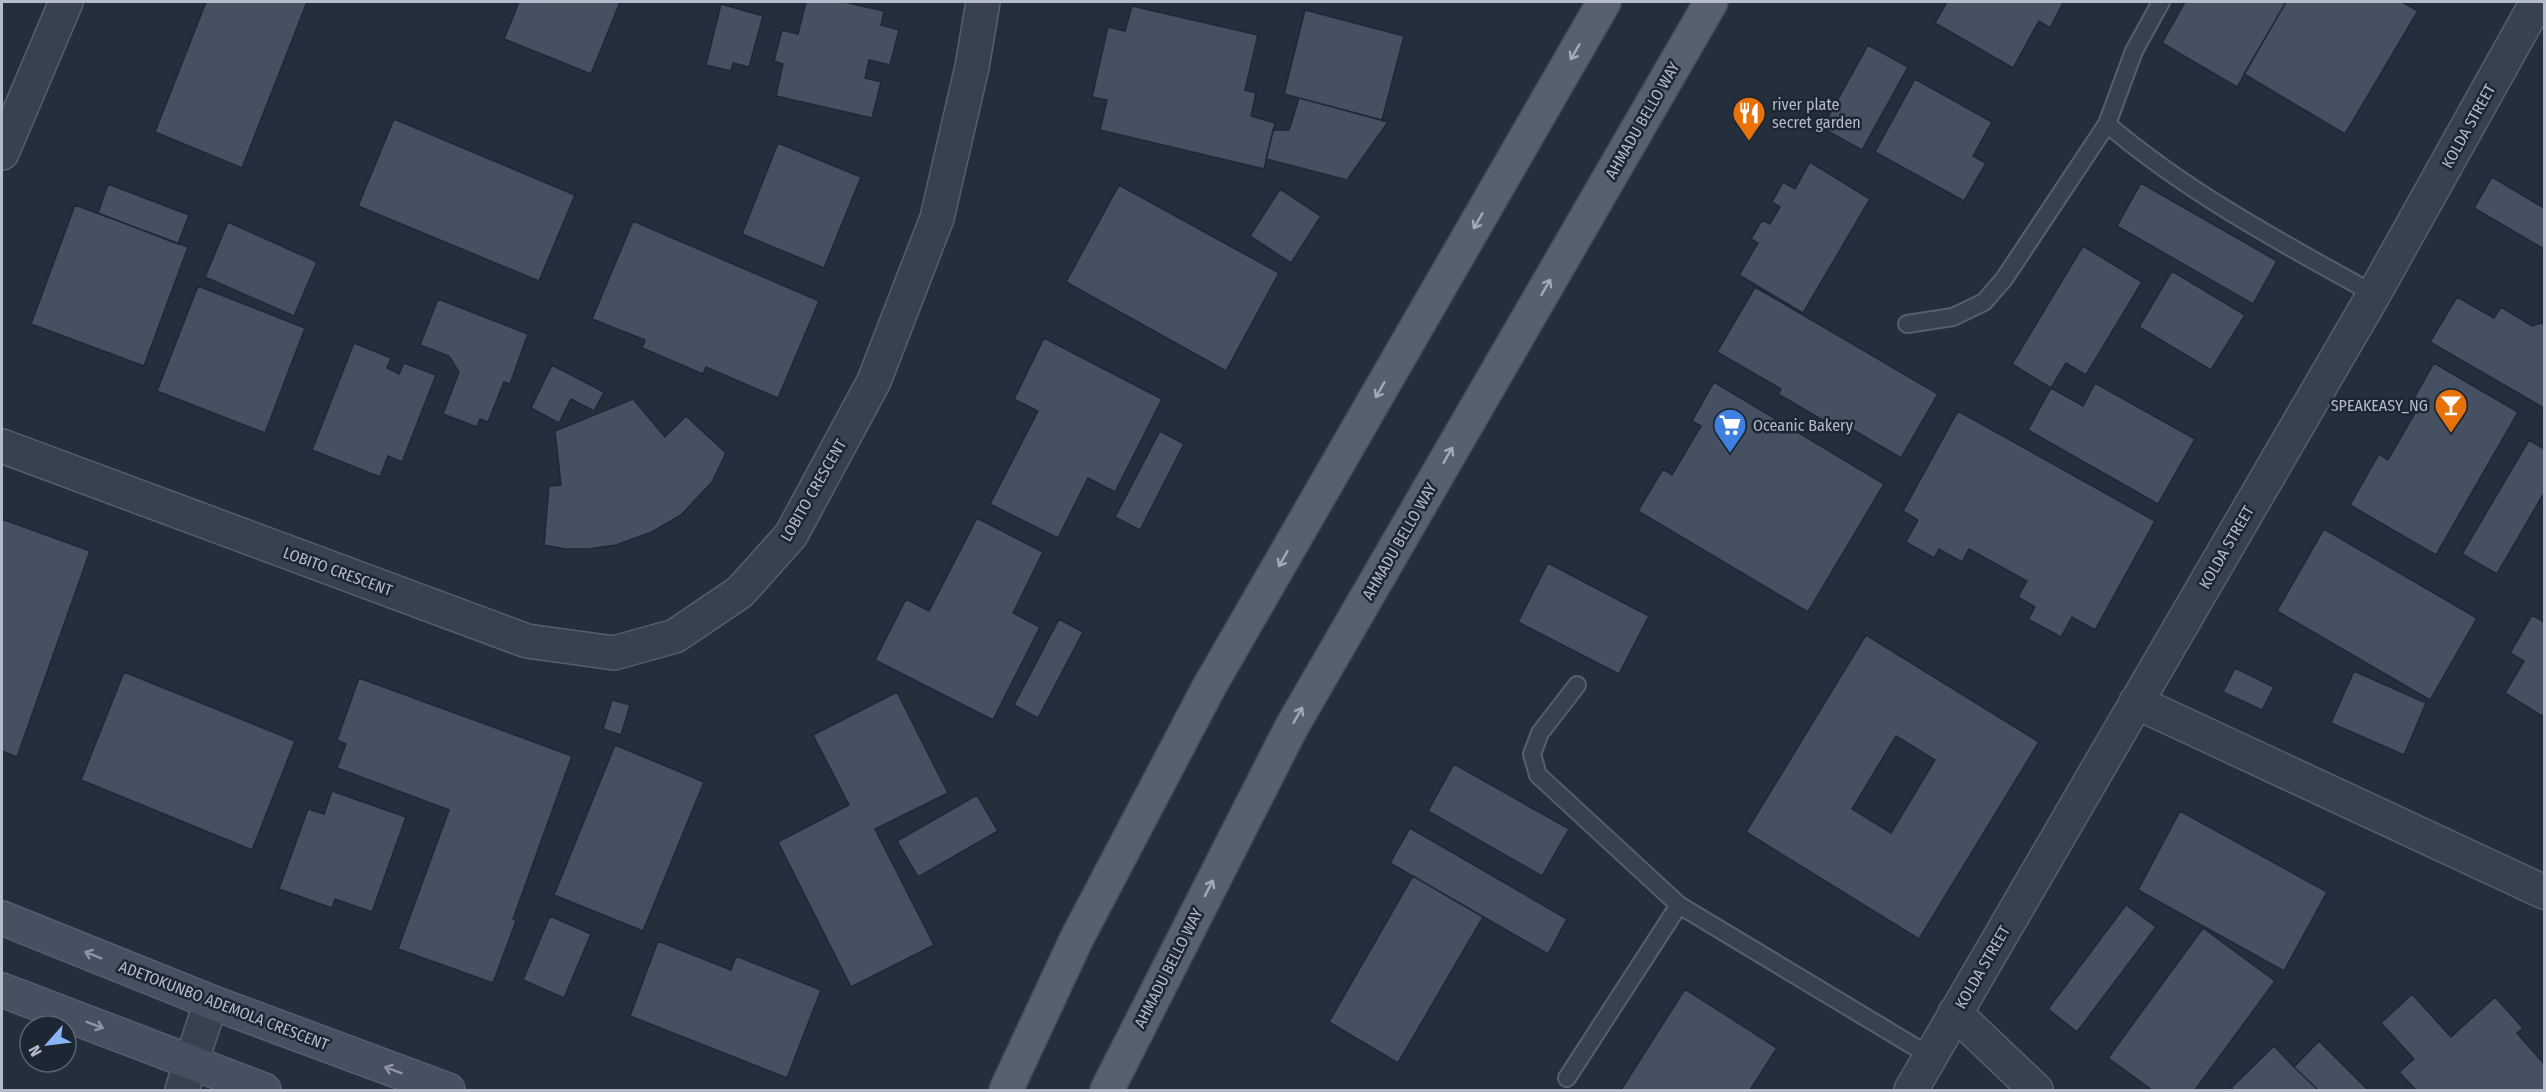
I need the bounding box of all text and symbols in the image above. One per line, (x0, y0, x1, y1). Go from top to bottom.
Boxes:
one-way arrow (1569, 43, 1581, 60)
street label: AHMADU BELLO WAY (1601, 59, 1684, 182)
street label: KOLDA STREET (2438, 81, 2500, 171)
restaurant icon: river plate secret garden (1731, 95, 1767, 142)
place label: river plate secret garden (1772, 95, 1861, 132)
one-way arrow (1472, 212, 1484, 229)
one-way arrow (1541, 278, 1552, 296)
one-way arrow (1374, 381, 1386, 398)
bar icon: SPEAKEASY_NG (2433, 387, 2469, 434)
place label: SPEAKEASY_NG (2331, 396, 2428, 415)
supermarket icon: Oceanic Bakery (1712, 407, 1748, 454)
place label: Oceanic Bakery (1753, 416, 1854, 435)
street label: LOBITO CRESCENT (776, 435, 851, 545)
one-way arrow (1443, 447, 1455, 464)
street label: AHMADU BELLO WAY (1358, 480, 1441, 603)
street label: KOLDA STREET (2195, 502, 2258, 592)
street label: LOBITO CRESCENT (281, 543, 396, 600)
one-way arrow (1277, 550, 1289, 567)
one-way arrow (1292, 707, 1304, 724)
one-way arrow (1204, 880, 1215, 898)
street label: AHMADU BELLO WAY (1130, 905, 1207, 1031)
street label: KOLDA STREET (1951, 922, 2014, 1012)
one-way arrow (84, 949, 103, 960)
street label: ADETOKUNBO ADEMOLA CRESCENT (116, 957, 332, 1054)
north arrow (18, 1014, 78, 1074)
one-way arrow (86, 1021, 104, 1032)
text: N (25, 1042, 46, 1060)
one-way arrow (384, 1064, 403, 1075)

